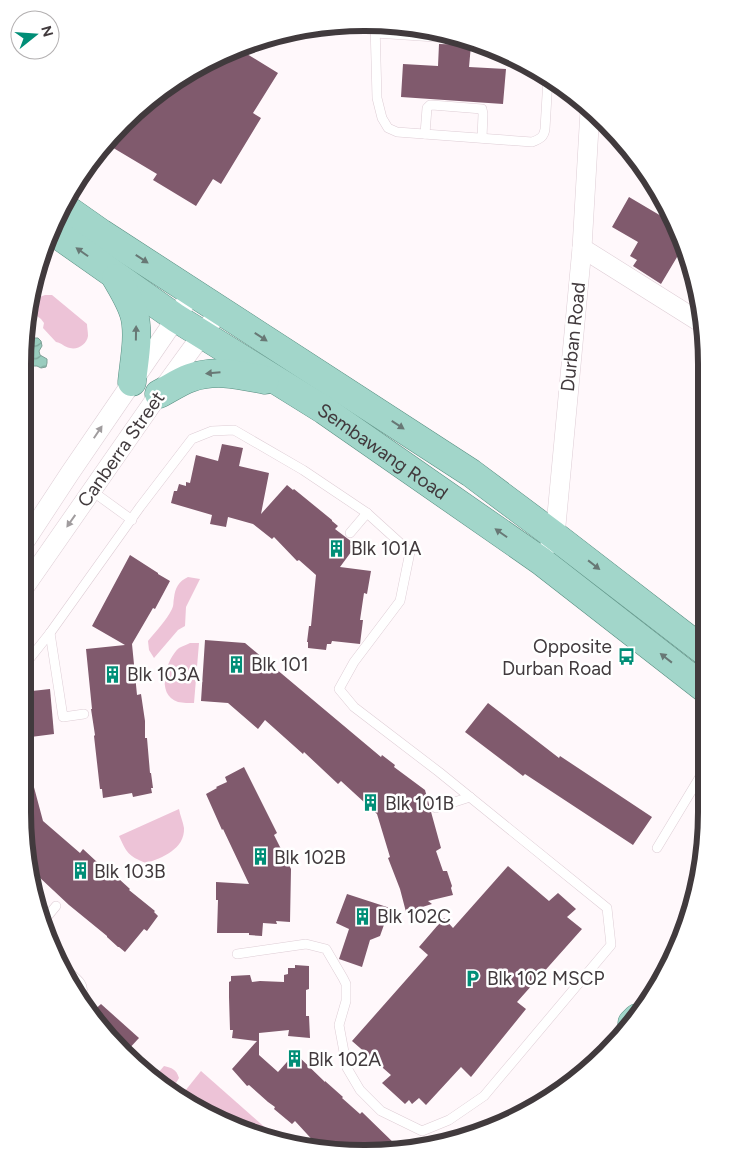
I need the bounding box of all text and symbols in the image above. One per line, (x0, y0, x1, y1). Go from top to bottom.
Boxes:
north arrow (10, 10, 60, 60)
text: N (37, 24, 57, 39)
one-way arrow (75, 247, 89, 257)
one-way arrow (135, 255, 148, 264)
street label: Durban Road (556, 281, 590, 393)
one-way arrow (132, 325, 140, 341)
one-way arrow (255, 332, 268, 342)
one-way arrow (205, 370, 221, 378)
street label: Canberra Street (73, 387, 169, 511)
street label: Sembawang Road (313, 398, 453, 504)
one-way arrow (391, 421, 404, 430)
one-way arrow (93, 425, 103, 439)
one-way arrow (66, 514, 76, 527)
one-way arrow (494, 528, 507, 538)
place label: Blk 101A (351, 537, 422, 560)
building icon: Blk 101A (327, 538, 347, 558)
one-way arrow (587, 560, 600, 571)
place label: Opposite Durban Road (502, 635, 612, 680)
bus stop icon: Opposite Durban Road (616, 647, 636, 667)
one-way arrow (660, 652, 673, 663)
place label: Blk 101 (251, 653, 309, 676)
building icon: Blk 101 (227, 654, 247, 674)
place label: Blk 103A (127, 663, 200, 686)
building icon: Blk 103A (103, 664, 123, 684)
place label: Blk 101B (385, 792, 454, 815)
building icon: Blk 101B (361, 793, 381, 813)
place label: Blk 102B (274, 846, 346, 869)
building icon: Blk 102B (250, 847, 270, 867)
place label: Blk 103B (94, 860, 166, 883)
building icon: Blk 103B (70, 861, 90, 881)
place label: Blk 102C (377, 905, 451, 928)
building icon: Blk 102C (353, 906, 373, 926)
place label: Blk 102 MSCP (487, 967, 604, 990)
parking icon: Blk 102 MSCP (463, 968, 483, 988)
place label: Blk 102A (308, 1048, 381, 1071)
building icon: Blk 102A (284, 1049, 304, 1069)

